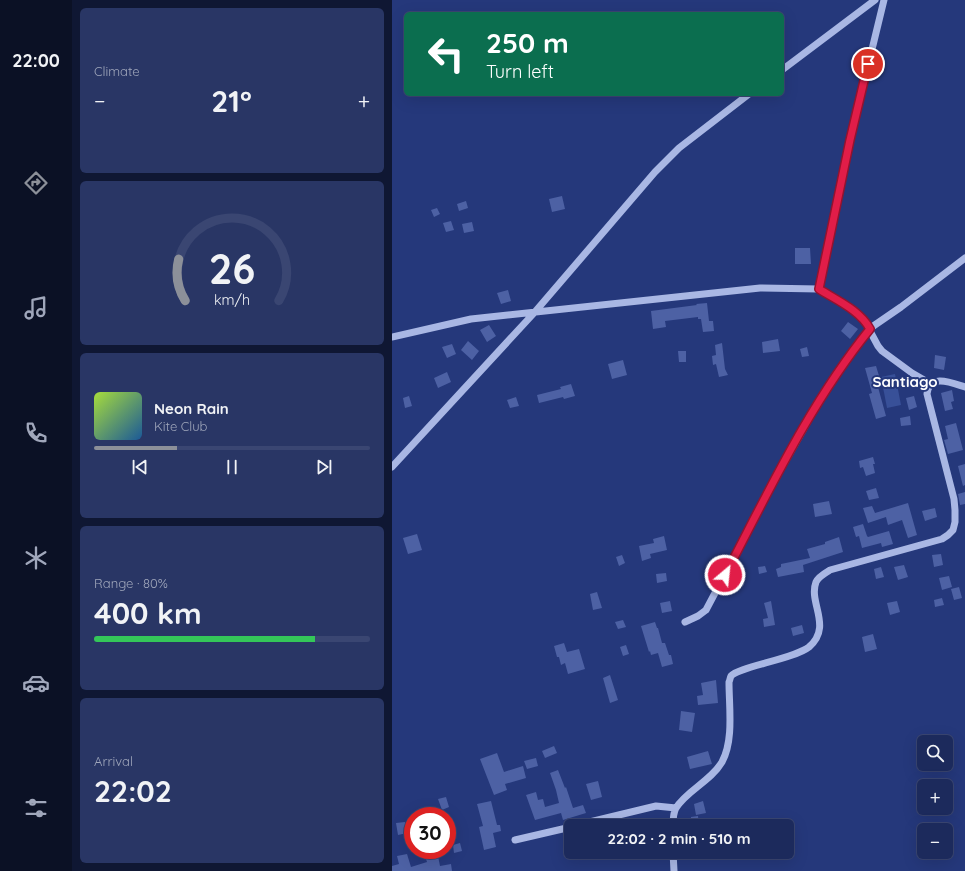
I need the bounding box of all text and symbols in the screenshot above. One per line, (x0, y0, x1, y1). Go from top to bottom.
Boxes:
text: 250 m (486, 25, 569, 60)
icon: left (420, 28, 472, 80)
pin (851, 47, 885, 81)
text: 22:00 (12, 49, 60, 72)
icon: arrive (857, 53, 879, 75)
text: Turn left (486, 60, 554, 83)
text: Climate (94, 63, 140, 79)
text: 21° (211, 82, 252, 120)
text: − (94, 87, 105, 115)
text: + (358, 87, 370, 115)
icon: directions (22, 169, 50, 197)
text: 26 (209, 242, 255, 294)
text: km/h (214, 290, 250, 308)
icon: music (22, 294, 50, 322)
district label: Santiago (872, 372, 938, 391)
text: Neon Rain (154, 399, 229, 418)
text: Kite Club (154, 418, 207, 434)
icon: phone (22, 419, 50, 447)
icon: previous (129, 456, 151, 478)
icon: pause (221, 456, 243, 478)
icon: next (313, 456, 335, 478)
icon: climate (22, 544, 50, 572)
position arrow (704, 554, 746, 596)
text: Range · 80% (94, 575, 168, 591)
text: 400 km (94, 594, 202, 632)
icon: car (22, 669, 50, 697)
map controls (917, 735, 953, 859)
button: search (917, 735, 953, 771)
text: Arrival (94, 753, 133, 769)
text: 22:02 (94, 772, 172, 810)
button: + (917, 779, 953, 815)
icon: filters (22, 794, 50, 822)
speed limit sign: 30 (404, 807, 456, 859)
button: − (917, 823, 953, 859)
text: 22:02 · 2 min · 510 m (607, 829, 751, 848)

